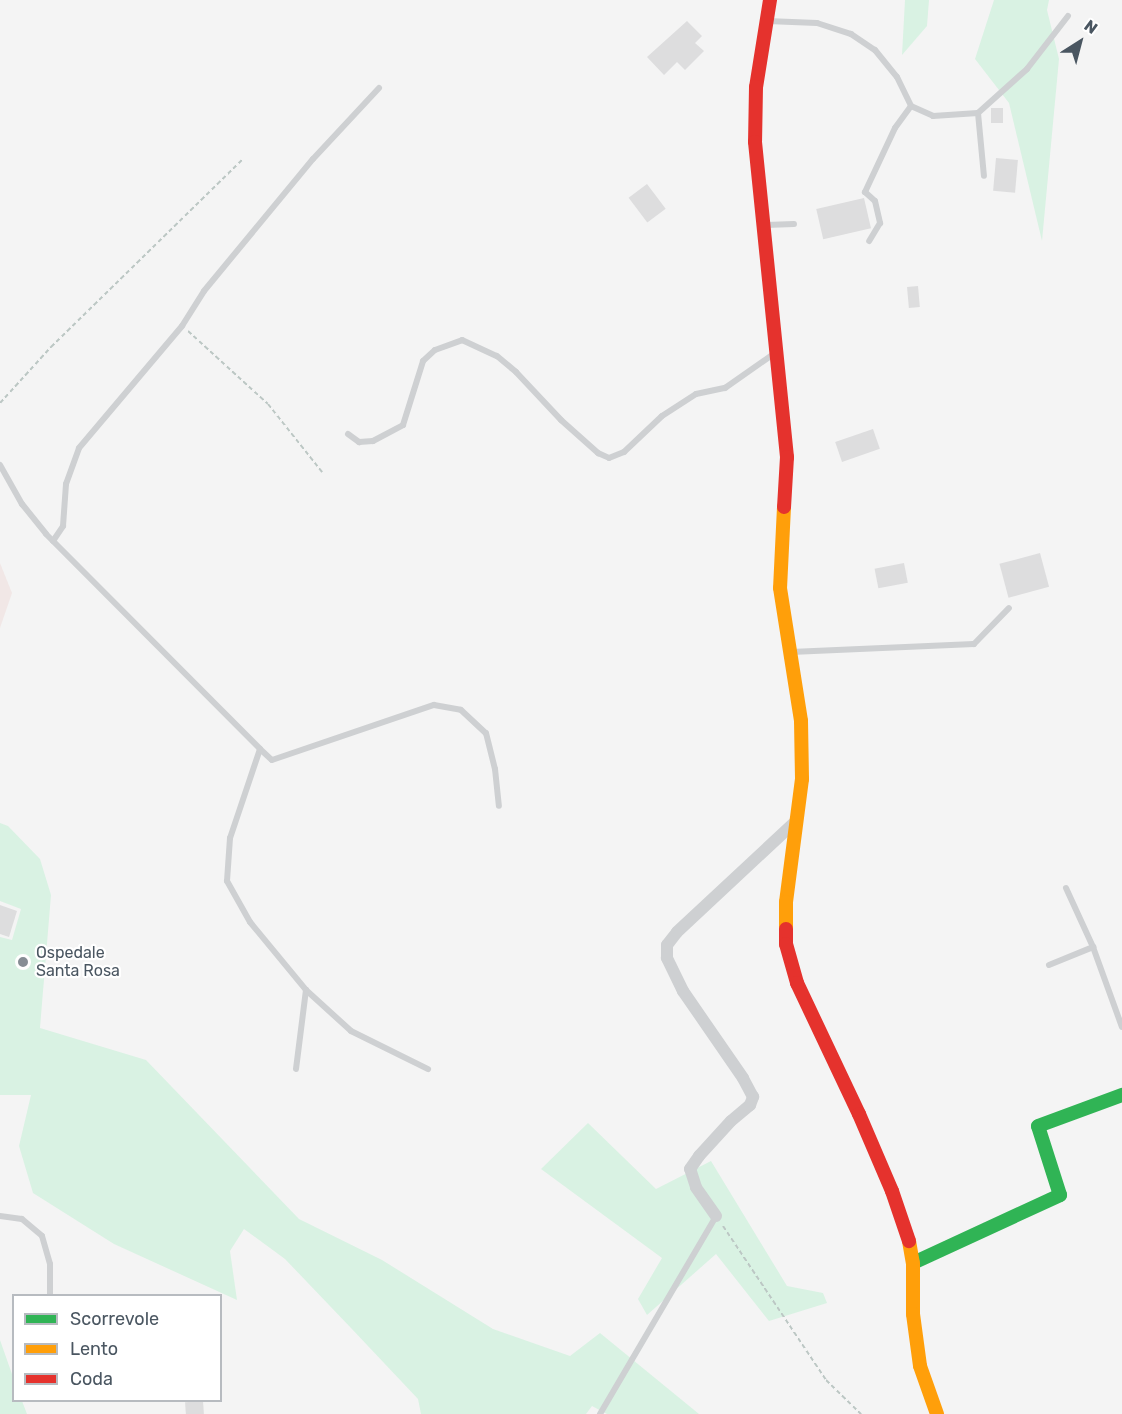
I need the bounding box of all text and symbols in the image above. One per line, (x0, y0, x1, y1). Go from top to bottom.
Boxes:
north arrow (1050, 12, 1110, 72)
text: N (1081, 16, 1101, 38)
place label: Ospedale Santa Rosa (36, 943, 120, 981)
marker: Ospedale Santa Rosa (14, 953, 32, 971)
legend (12, 1294, 222, 1402)
text: Scorrevole (70, 1308, 159, 1330)
text: Lento (70, 1338, 118, 1360)
text: Coda (70, 1368, 113, 1390)

